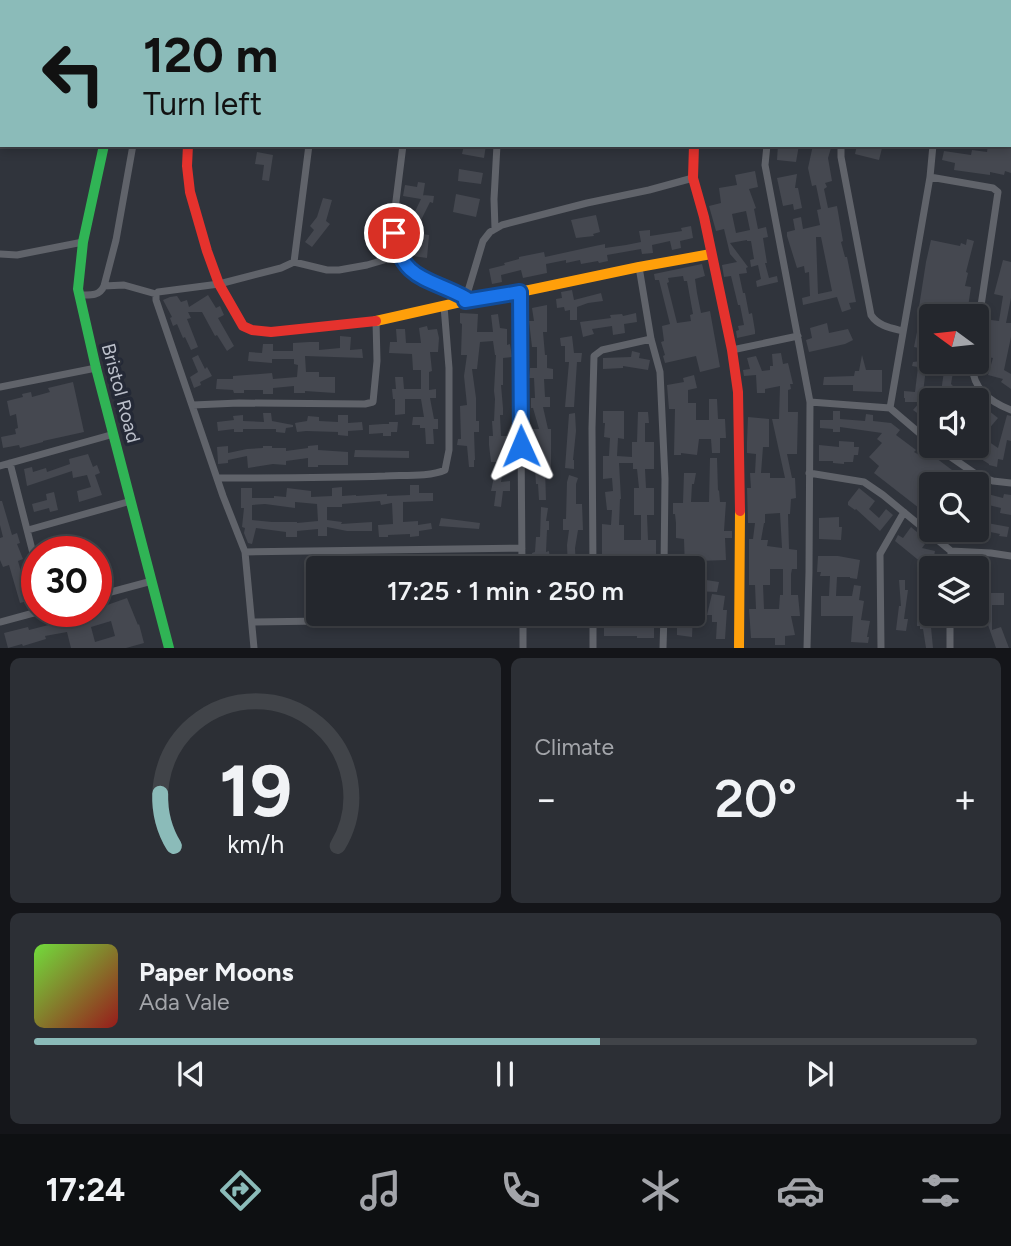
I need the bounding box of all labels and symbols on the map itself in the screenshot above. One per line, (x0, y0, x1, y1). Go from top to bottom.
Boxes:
pin (364, 203, 424, 263)
north arrow (919, 304, 989, 374)
street label: Bristol Road (97, 341, 145, 445)
position arrow (484, 409, 558, 483)
speed limit sign: 30 (21, 536, 112, 627)

